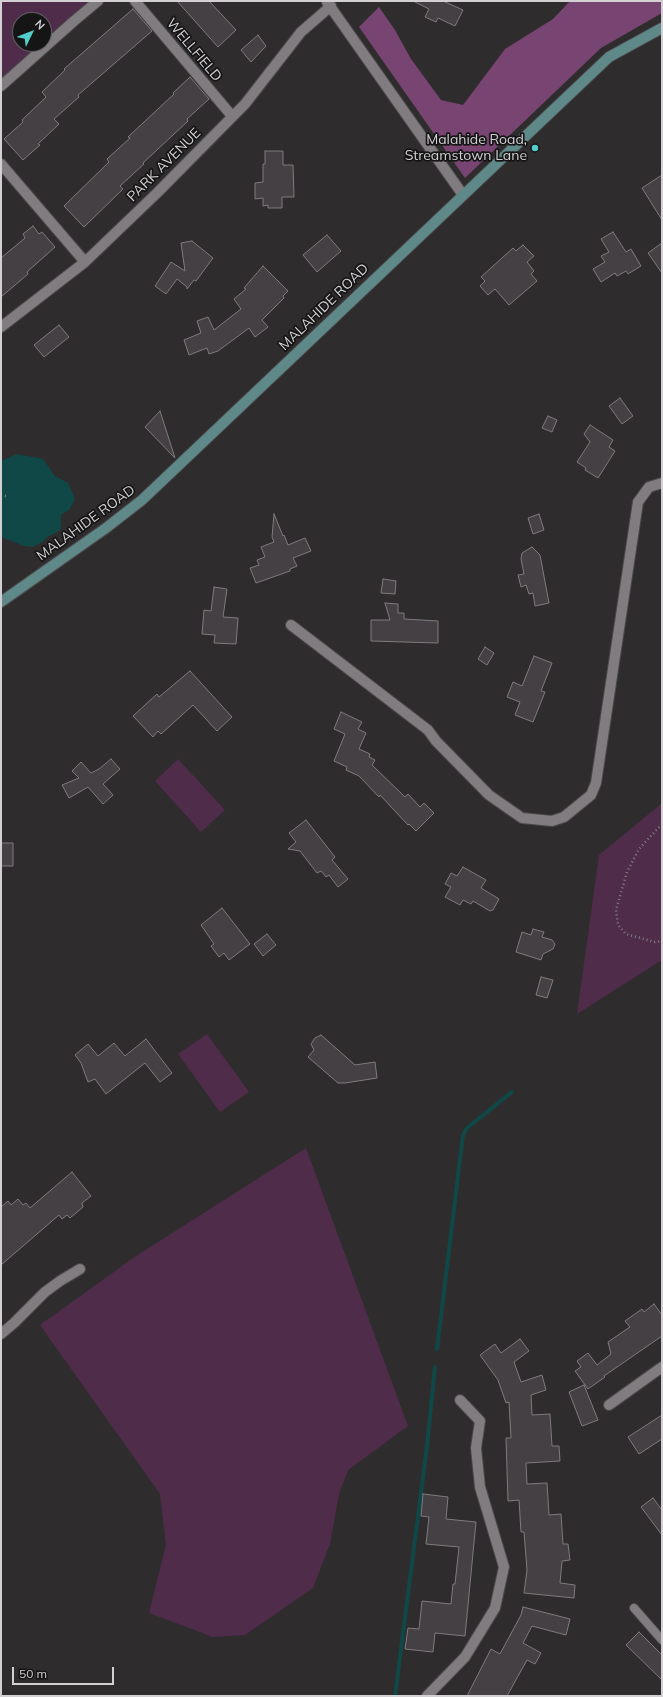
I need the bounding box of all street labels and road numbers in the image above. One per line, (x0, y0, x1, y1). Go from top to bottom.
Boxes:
street label: WELLFIELD (163, 15, 225, 85)
street label: PARK AVENUE (124, 125, 204, 205)
street label: MALAHIDE ROAD (276, 260, 372, 354)
street label: MALAHIDE ROAD (33, 482, 139, 564)

